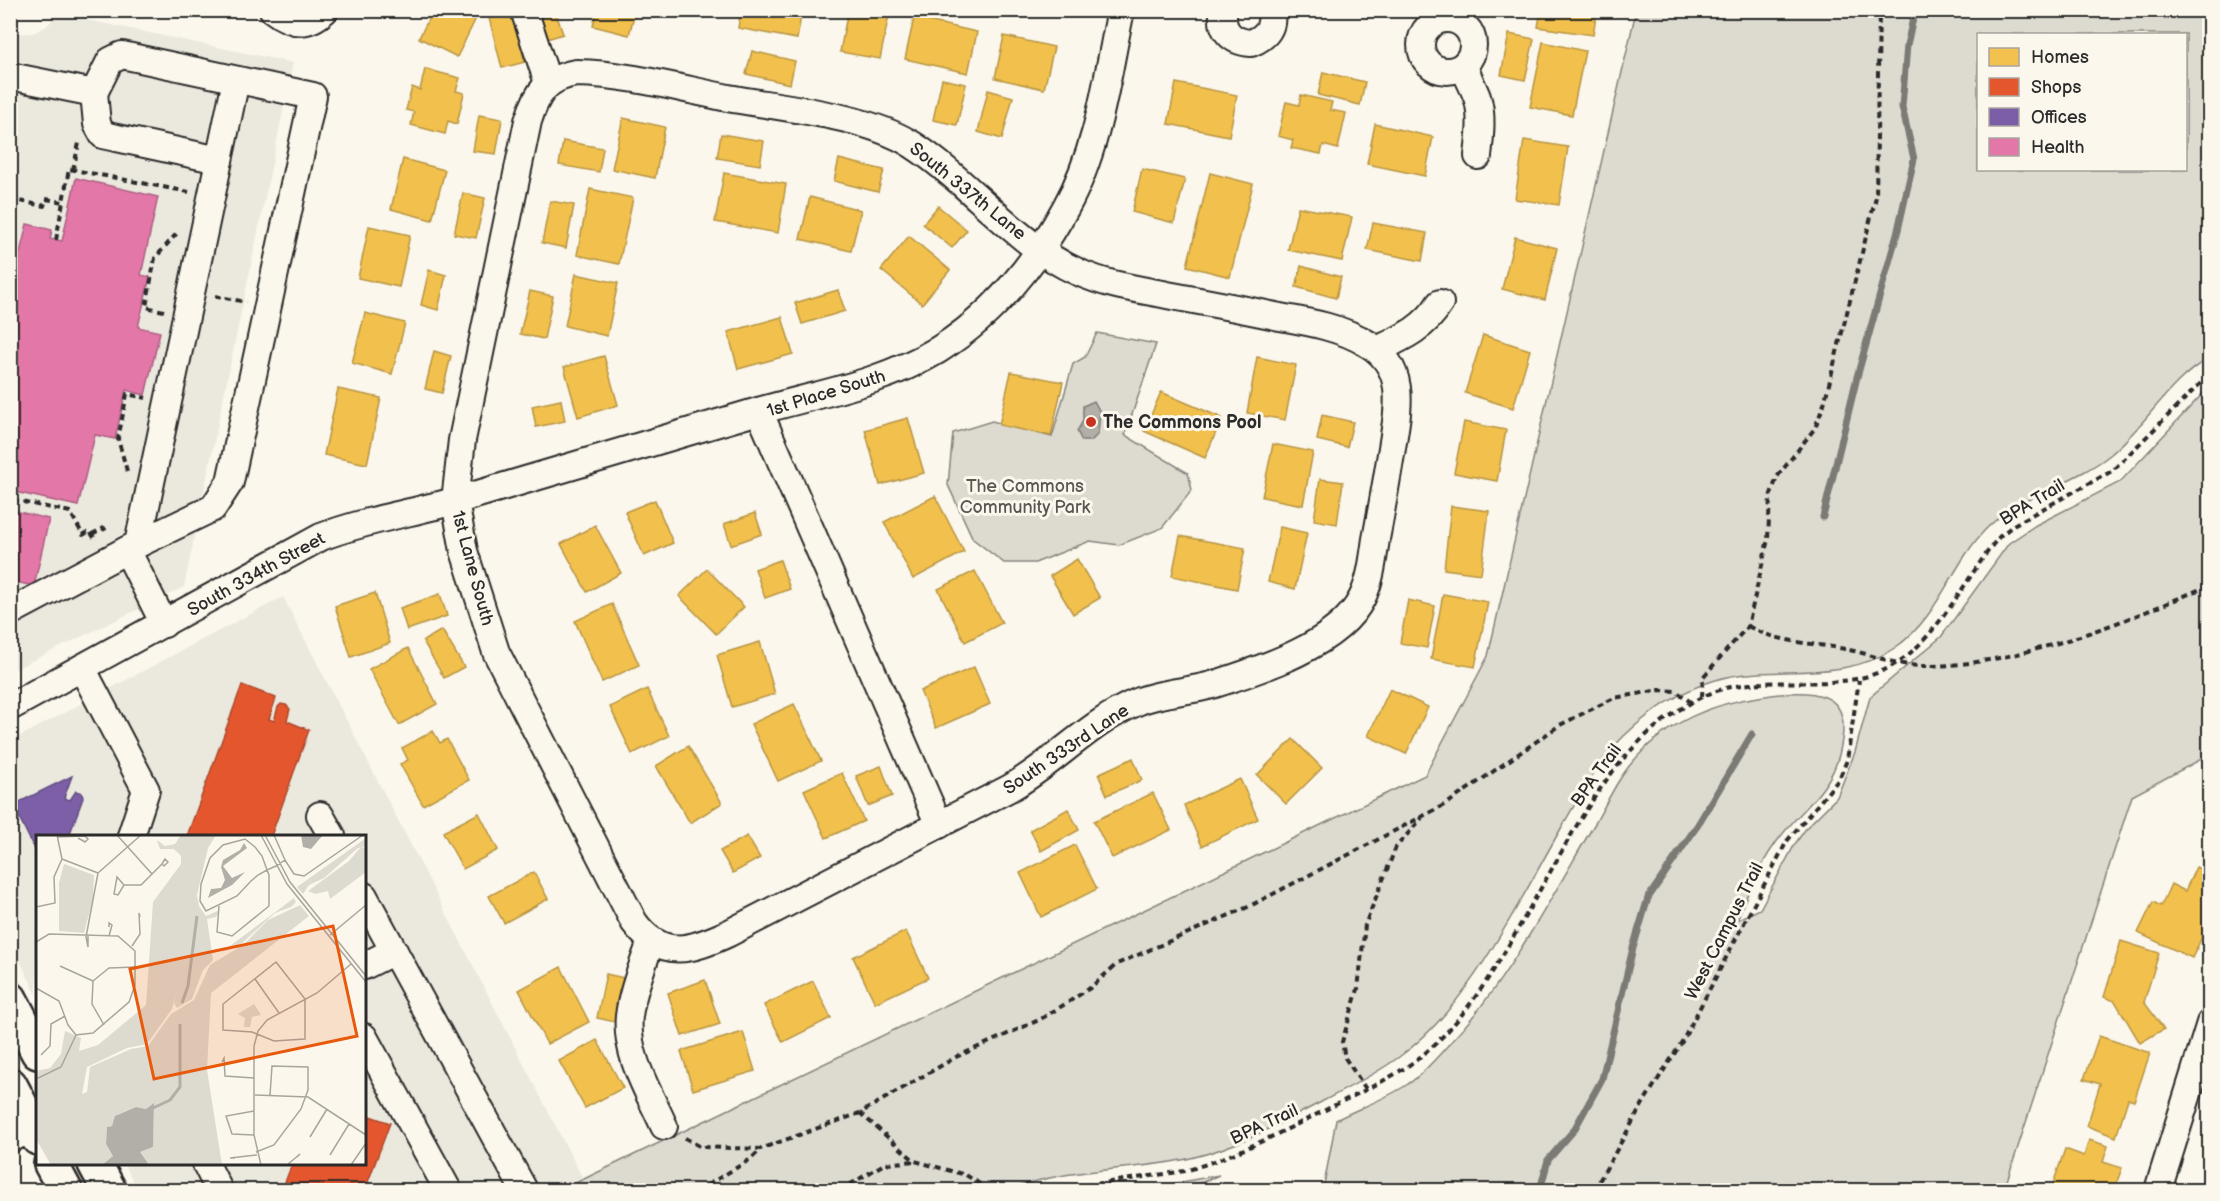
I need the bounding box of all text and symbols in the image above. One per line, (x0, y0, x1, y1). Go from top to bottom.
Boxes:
legend (1977, 33, 2187, 171)
text: Homes (2031, 47, 2089, 68)
text: Shops (2031, 77, 2082, 98)
text: Offices (2031, 107, 2087, 128)
text: Health (2031, 137, 2085, 158)
street label: South 337th Lane (905, 138, 1030, 245)
street label: 1st Place South (764, 365, 888, 421)
place label: The Commons Pool (1103, 412, 1262, 433)
marker: The Commons Pool (1084, 415, 1098, 429)
street label: BPA Trail (1996, 475, 2069, 530)
park label: The Commons Community Park (960, 476, 1090, 518)
street label: 1st Lane South (447, 508, 498, 628)
street label: South 334th Street (184, 528, 329, 621)
street label: South 333rd Lane (1000, 700, 1133, 799)
street label: BPA Trail (1567, 740, 1626, 811)
inset map (36, 835, 366, 1165)
street label: West Campus Trail (1681, 859, 1768, 1003)
street label: BPA Trail (1227, 1100, 1301, 1149)

